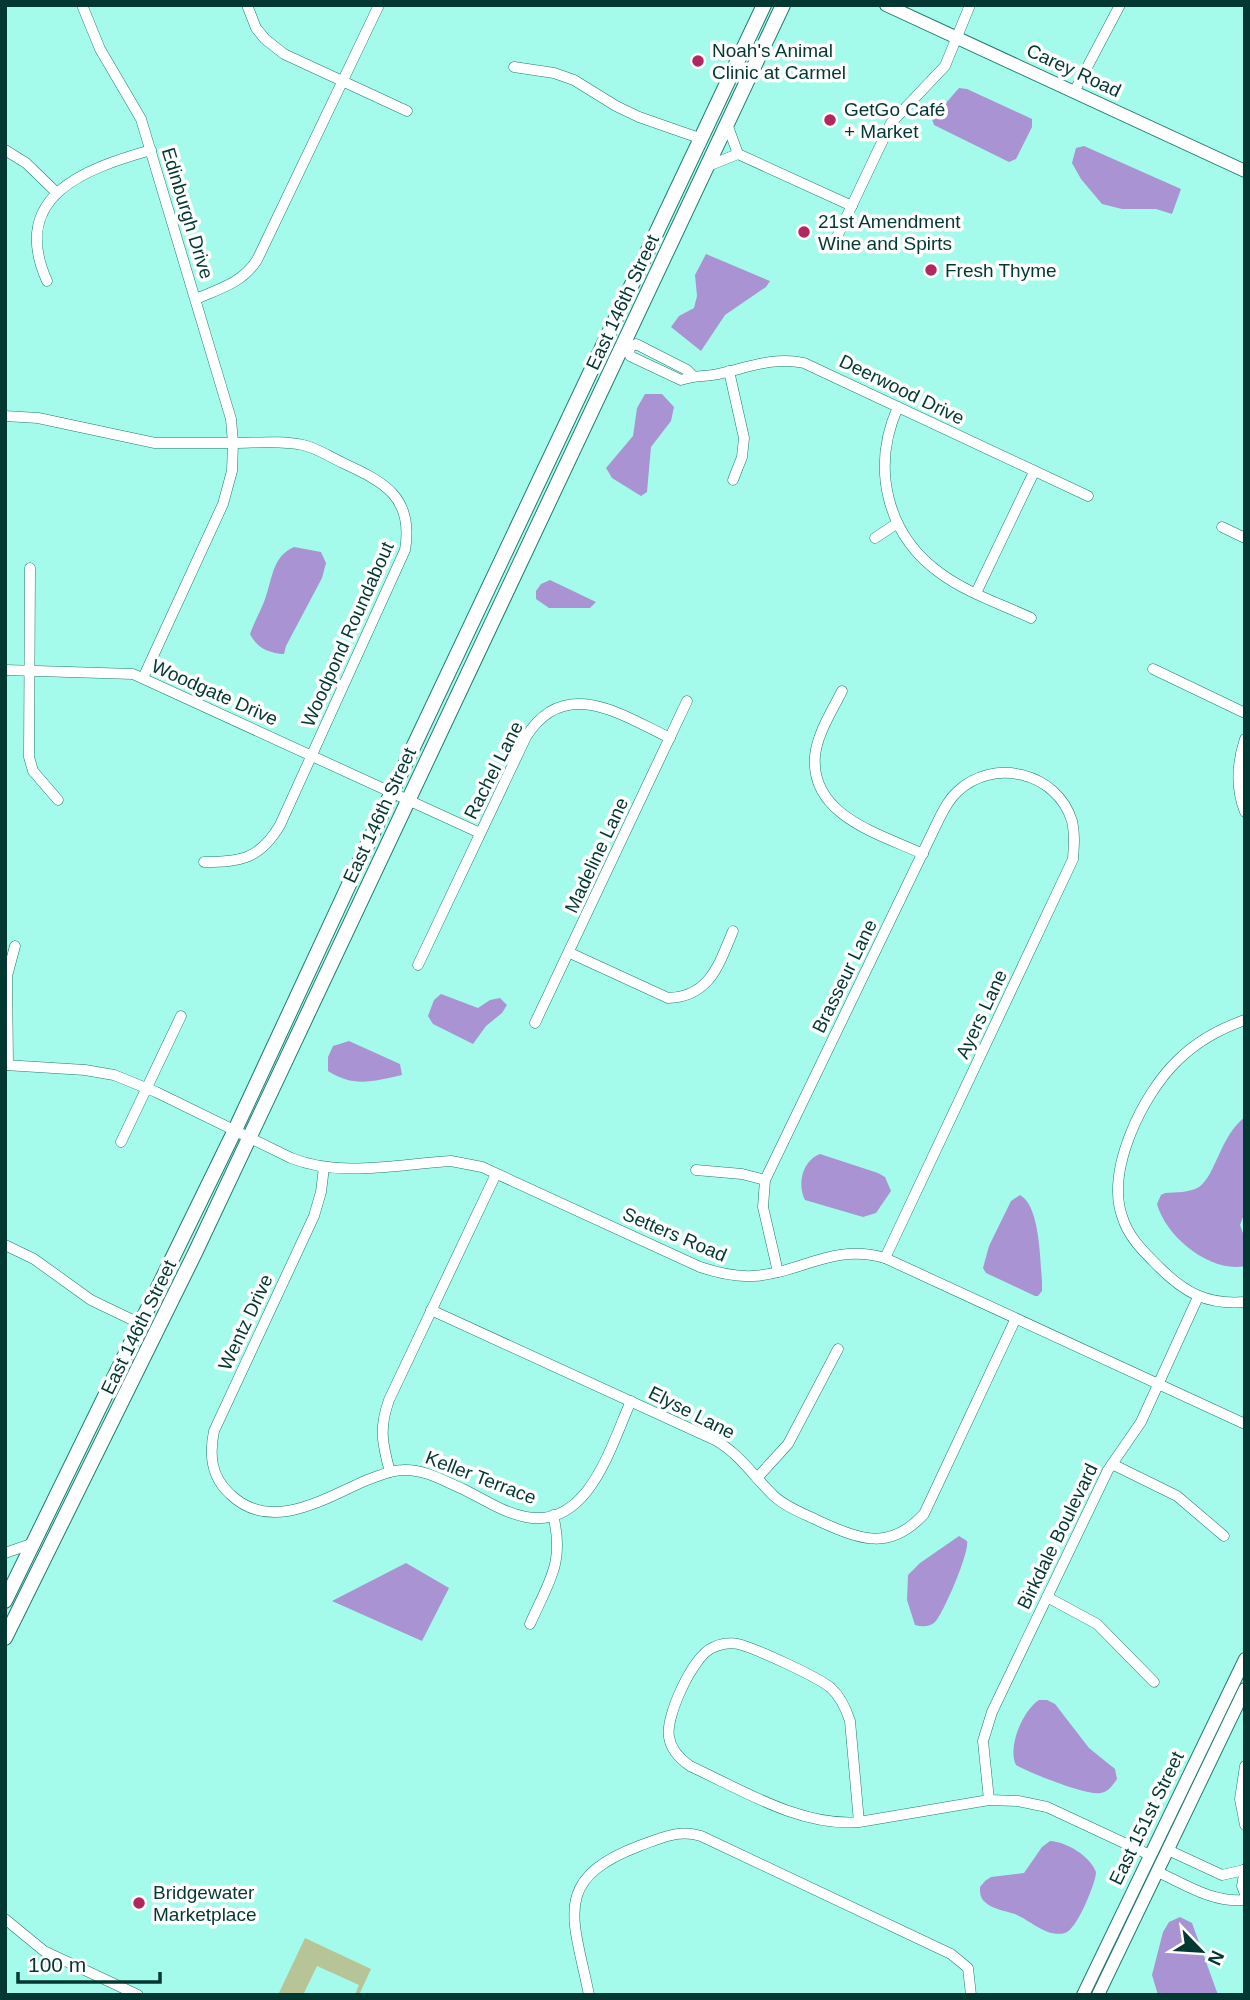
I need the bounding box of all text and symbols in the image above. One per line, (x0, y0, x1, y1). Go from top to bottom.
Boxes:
place label: Noah's Animal Clinic at Carmel (712, 40, 846, 83)
street label: Carey Road (1023, 40, 1124, 101)
marker: Noah's Animal Clinic at Carmel (690, 53, 706, 69)
place label: GetGo Café + Market (844, 99, 945, 142)
marker: GetGo Café + Market (822, 112, 838, 128)
street label: Edinburgh Drive (158, 145, 217, 281)
place label: 21st Amendment Wine and Spirts (818, 211, 961, 254)
marker: 21st Amendment Wine and Spirts (796, 224, 812, 240)
street label: East 146th Street (582, 231, 663, 373)
place label: Fresh Thyme (945, 260, 1057, 281)
marker: Fresh Thyme (923, 262, 939, 278)
street label: Deerwood Drive (836, 350, 968, 429)
street label: Woodpond Roundabout (297, 538, 398, 730)
street label: Woodgate Drive (148, 655, 281, 730)
street label: Rachel Lane (460, 718, 527, 823)
street label: East 146th Street (339, 744, 420, 886)
street label: Madeline Lane (561, 794, 632, 916)
street label: Brasseur Lane (808, 916, 881, 1036)
street label: Ayers Lane (952, 966, 1011, 1062)
street label: Setters Road (620, 1203, 730, 1266)
street label: East 146th Street (97, 1256, 180, 1398)
street label: Wentz Drive (214, 1271, 277, 1373)
street label: Elyse Lane (645, 1382, 738, 1443)
street label: Keller Terrace (423, 1447, 539, 1508)
street label: Birkdale Boulevard (1013, 1460, 1102, 1612)
street label: East 151st Street (1105, 1747, 1188, 1888)
place label: Bridgewater Marketplace (153, 1882, 257, 1925)
marker: Bridgewater Marketplace (131, 1895, 147, 1911)
north arrow (1166, 1916, 1236, 1986)
scale bar (18, 1940, 159, 1984)
text: N (1204, 1947, 1228, 1969)
text: 100 m (28, 1953, 86, 1976)

